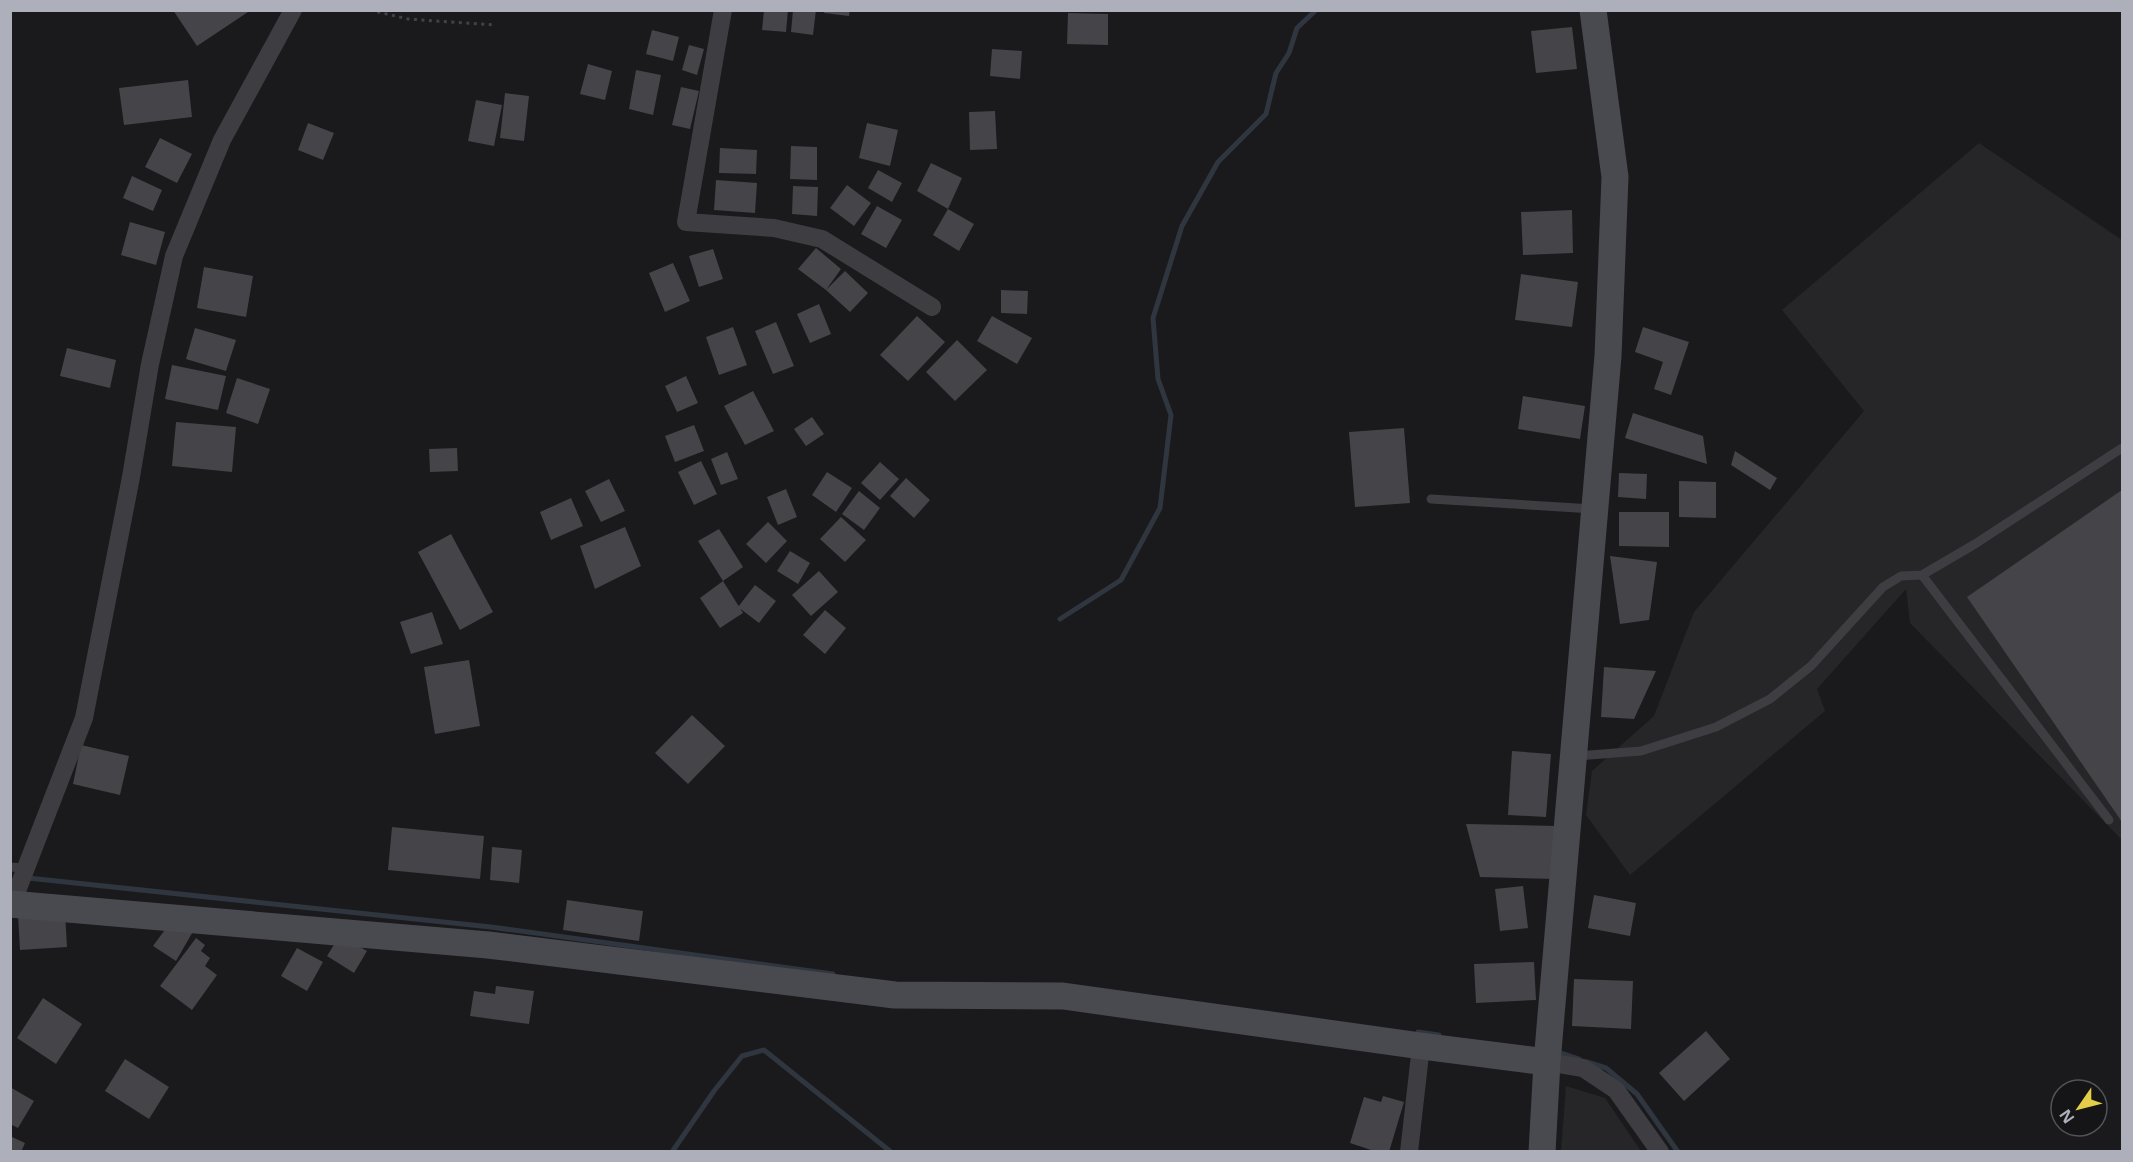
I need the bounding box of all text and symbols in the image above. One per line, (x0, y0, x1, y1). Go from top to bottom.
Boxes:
north arrow (2049, 1078, 2109, 1138)
text: N (2054, 1105, 2079, 1128)

